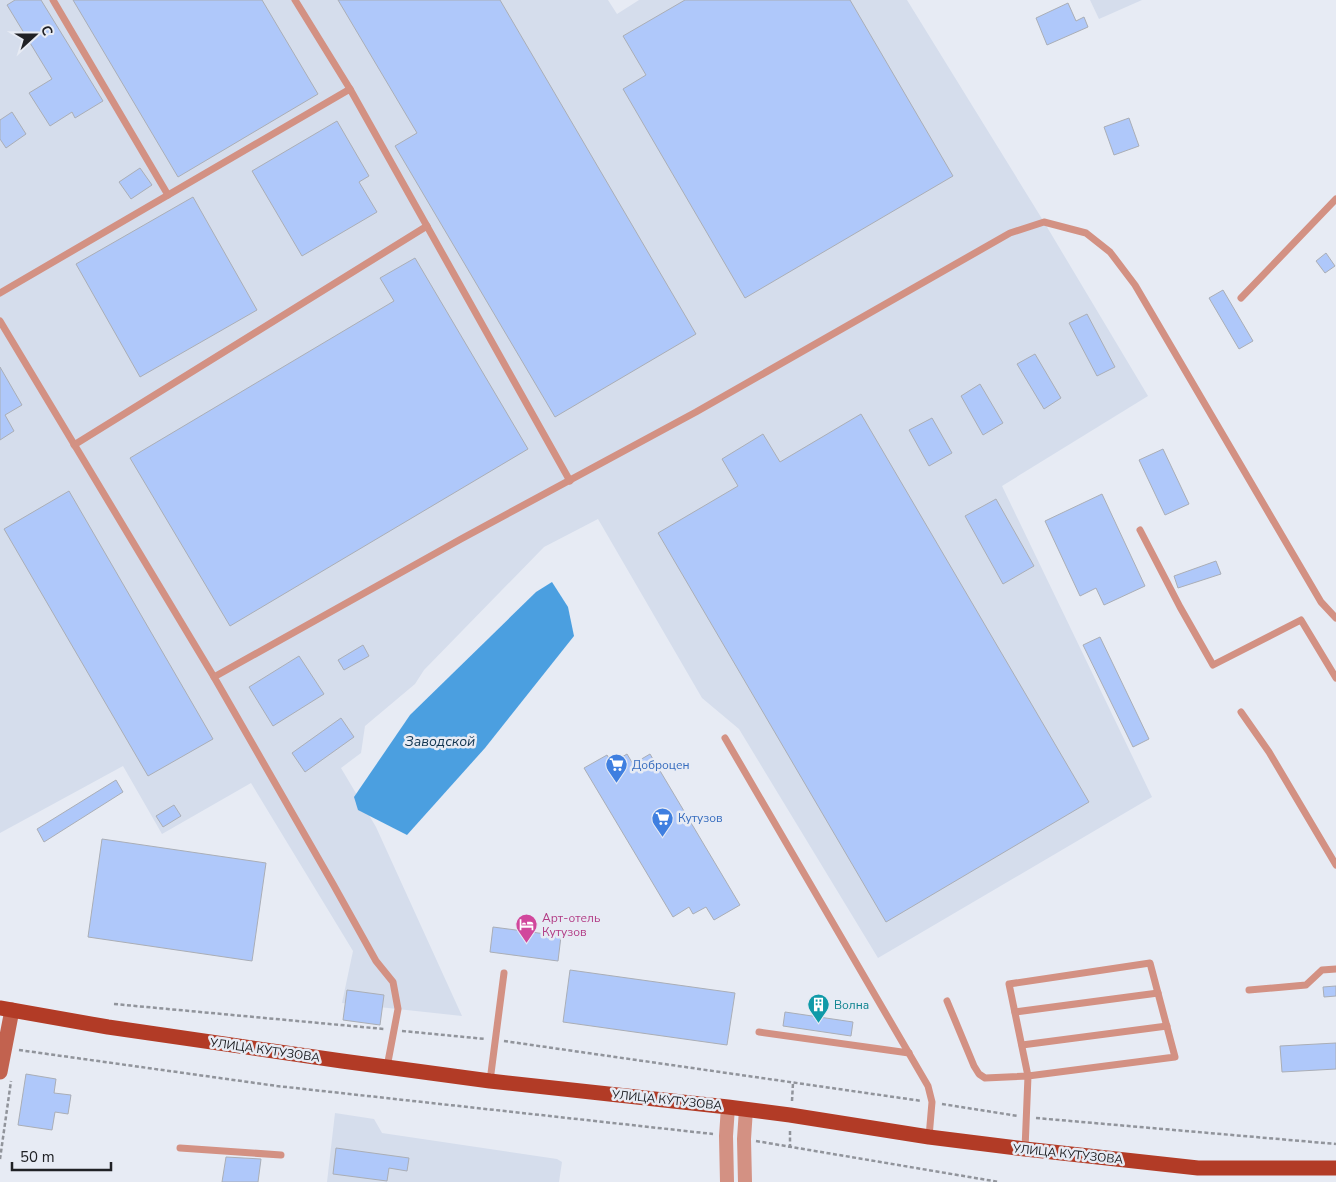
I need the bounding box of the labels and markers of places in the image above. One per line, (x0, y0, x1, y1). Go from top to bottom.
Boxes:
supermarket icon: Доброцен (604, 753, 628, 784)
place label: Доброцен (632, 757, 690, 773)
supermarket icon: Кутузов (650, 806, 674, 837)
place label: Кутузов (678, 810, 723, 826)
place label: Арт-отель Кутузов (542, 910, 600, 940)
hotel icon: Арт-отель Кутузов (514, 913, 538, 944)
building icon: Волна (806, 993, 830, 1024)
place label: Волна (834, 997, 869, 1013)

